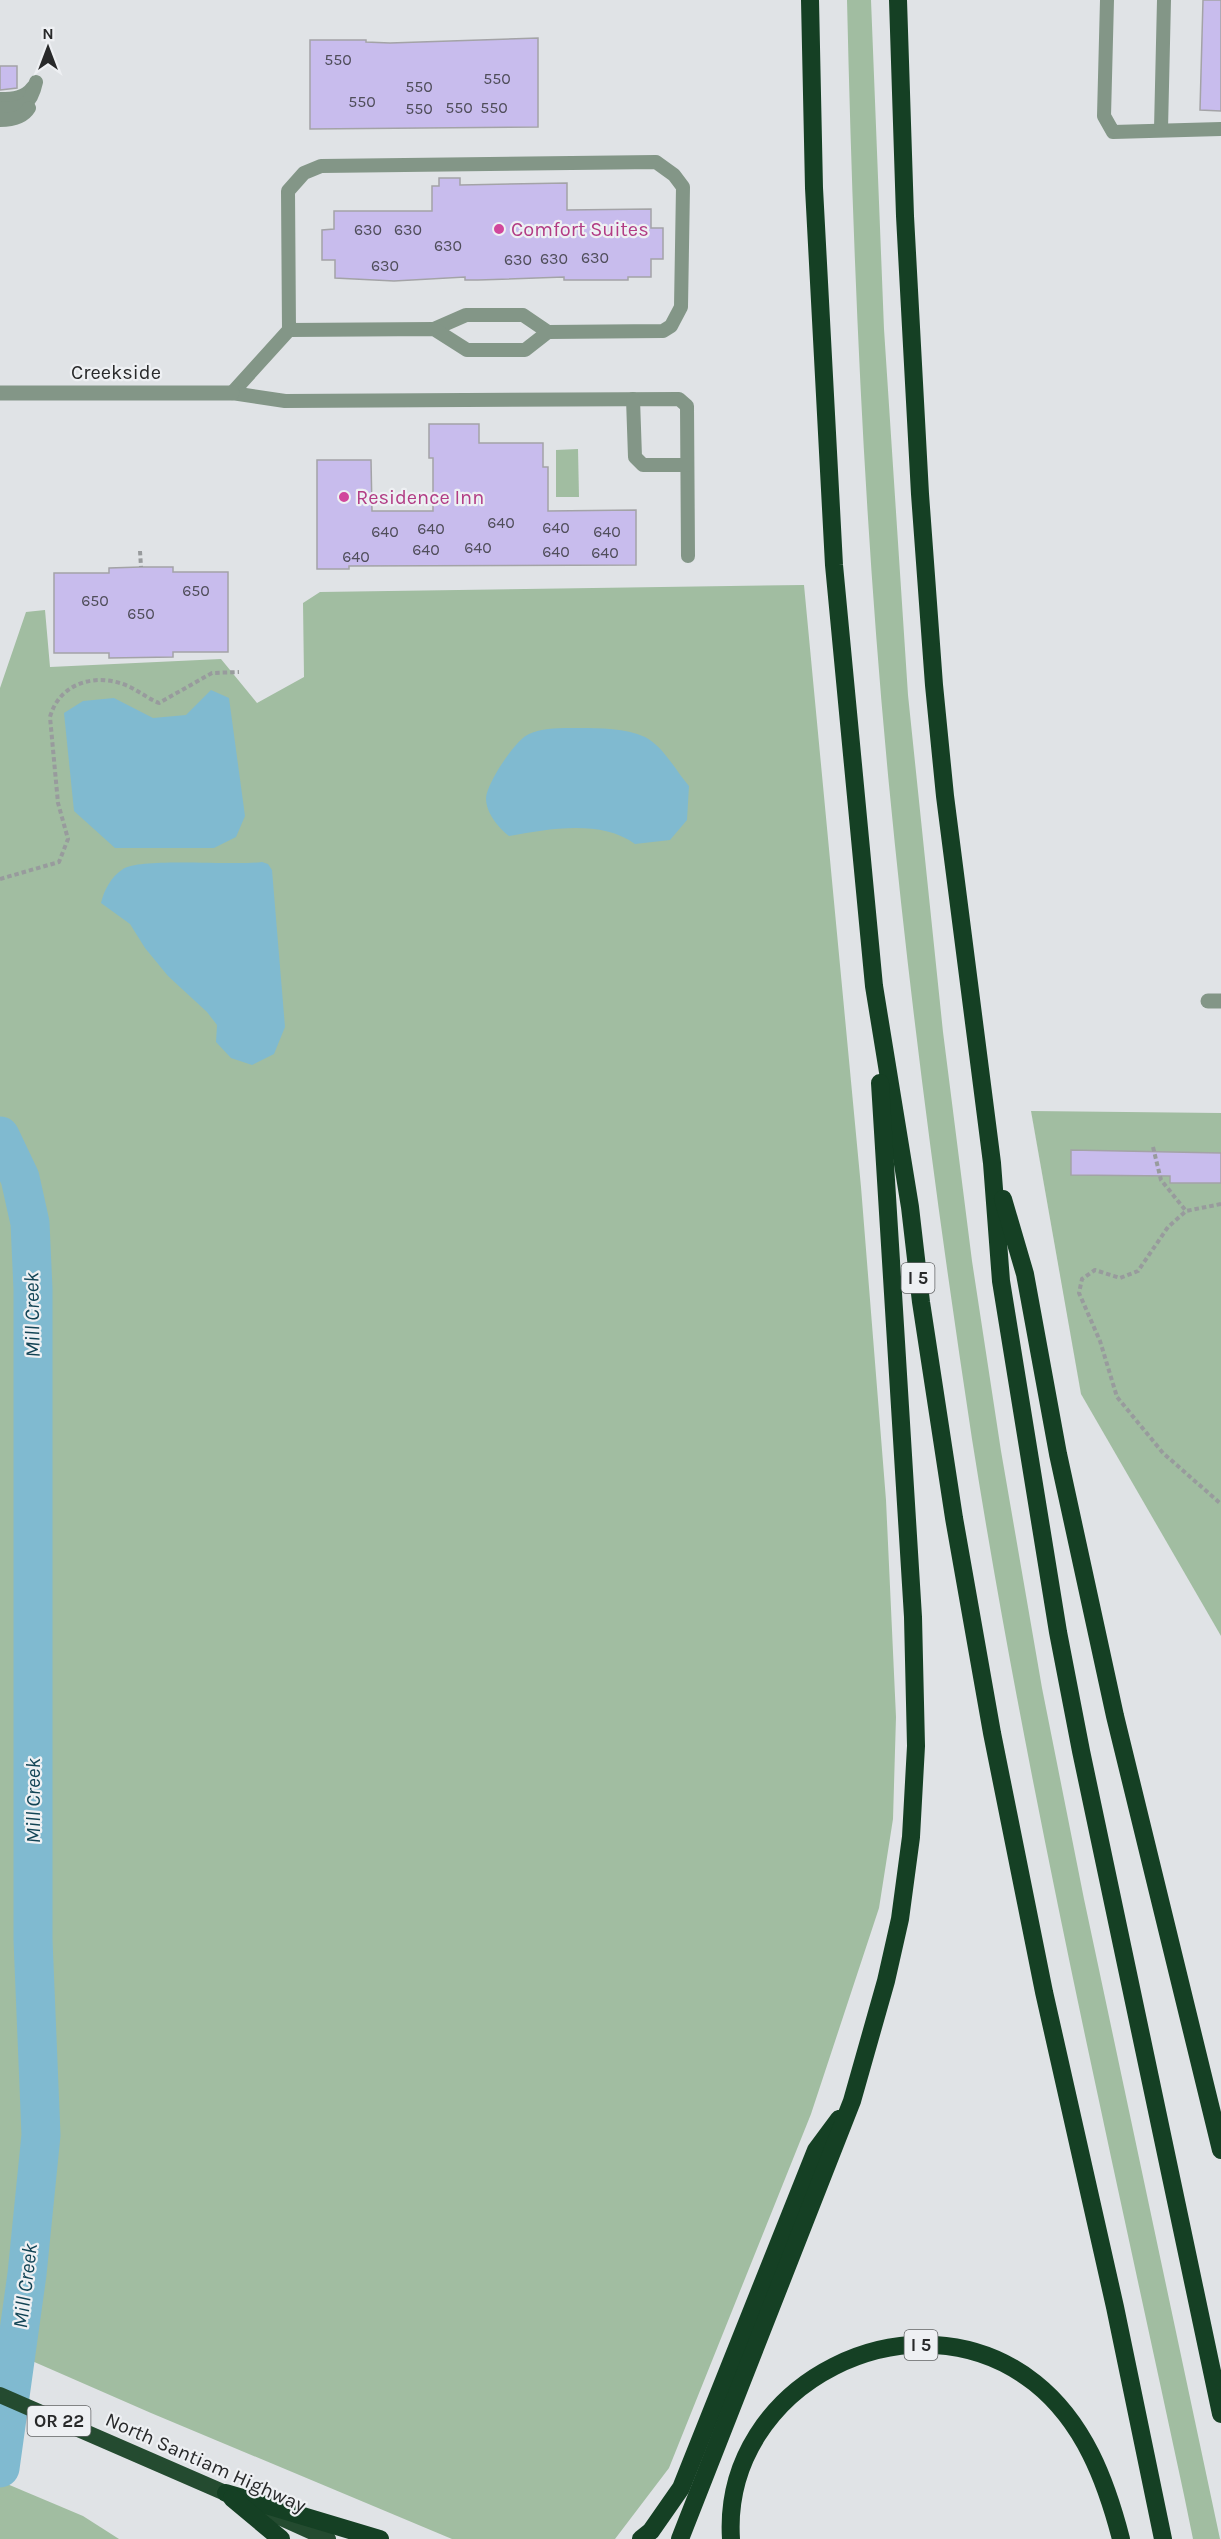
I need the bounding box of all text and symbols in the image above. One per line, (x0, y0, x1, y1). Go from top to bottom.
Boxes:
north arrow (18, 18, 78, 78)
text: N (42, 24, 54, 43)
house number: 550 (324, 50, 352, 69)
house number: 550 (483, 69, 511, 88)
house number: 550 (405, 77, 433, 96)
house number: 550 (348, 92, 376, 111)
house number: 550 (445, 98, 473, 117)
house number: 550 (480, 98, 508, 117)
house number: 550 (405, 99, 433, 118)
place label: Comfort Suites (511, 218, 649, 241)
house number: 630 (354, 220, 382, 239)
house number: 630 (394, 220, 422, 239)
marker: Comfort Suites (492, 222, 506, 236)
house number: 630 (434, 236, 462, 255)
house number: 630 (581, 248, 609, 267)
house number: 630 (540, 249, 568, 268)
house number: 630 (504, 250, 532, 269)
house number: 630 (371, 256, 399, 275)
street label: Creekside (71, 361, 161, 384)
place label: Residence Inn (356, 486, 484, 509)
marker: Residence Inn (337, 490, 351, 504)
house number: 640 (487, 513, 515, 532)
house number: 640 (542, 518, 570, 537)
house number: 640 (417, 519, 445, 538)
house number: 640 (371, 522, 399, 541)
house number: 640 (593, 522, 621, 541)
house number: 640 (464, 538, 492, 557)
house number: 640 (412, 540, 440, 559)
house number: 640 (542, 542, 570, 561)
house number: 640 (591, 543, 619, 562)
house number: 640 (342, 547, 370, 566)
house number: 650 (182, 581, 210, 600)
house number: 650 (81, 591, 109, 610)
house number: 650 (127, 604, 155, 623)
road number: I 5 (902, 1263, 934, 1293)
water label: Mill Creek (19, 1272, 45, 1358)
water label: Mill Creek (21, 1758, 45, 1844)
water label: Mill Creek (8, 2242, 42, 2330)
road number: I 5 (904, 2330, 938, 2360)
road number: OR 22 (28, 2406, 90, 2436)
street label: North Santiam Highway (102, 2408, 310, 2517)

